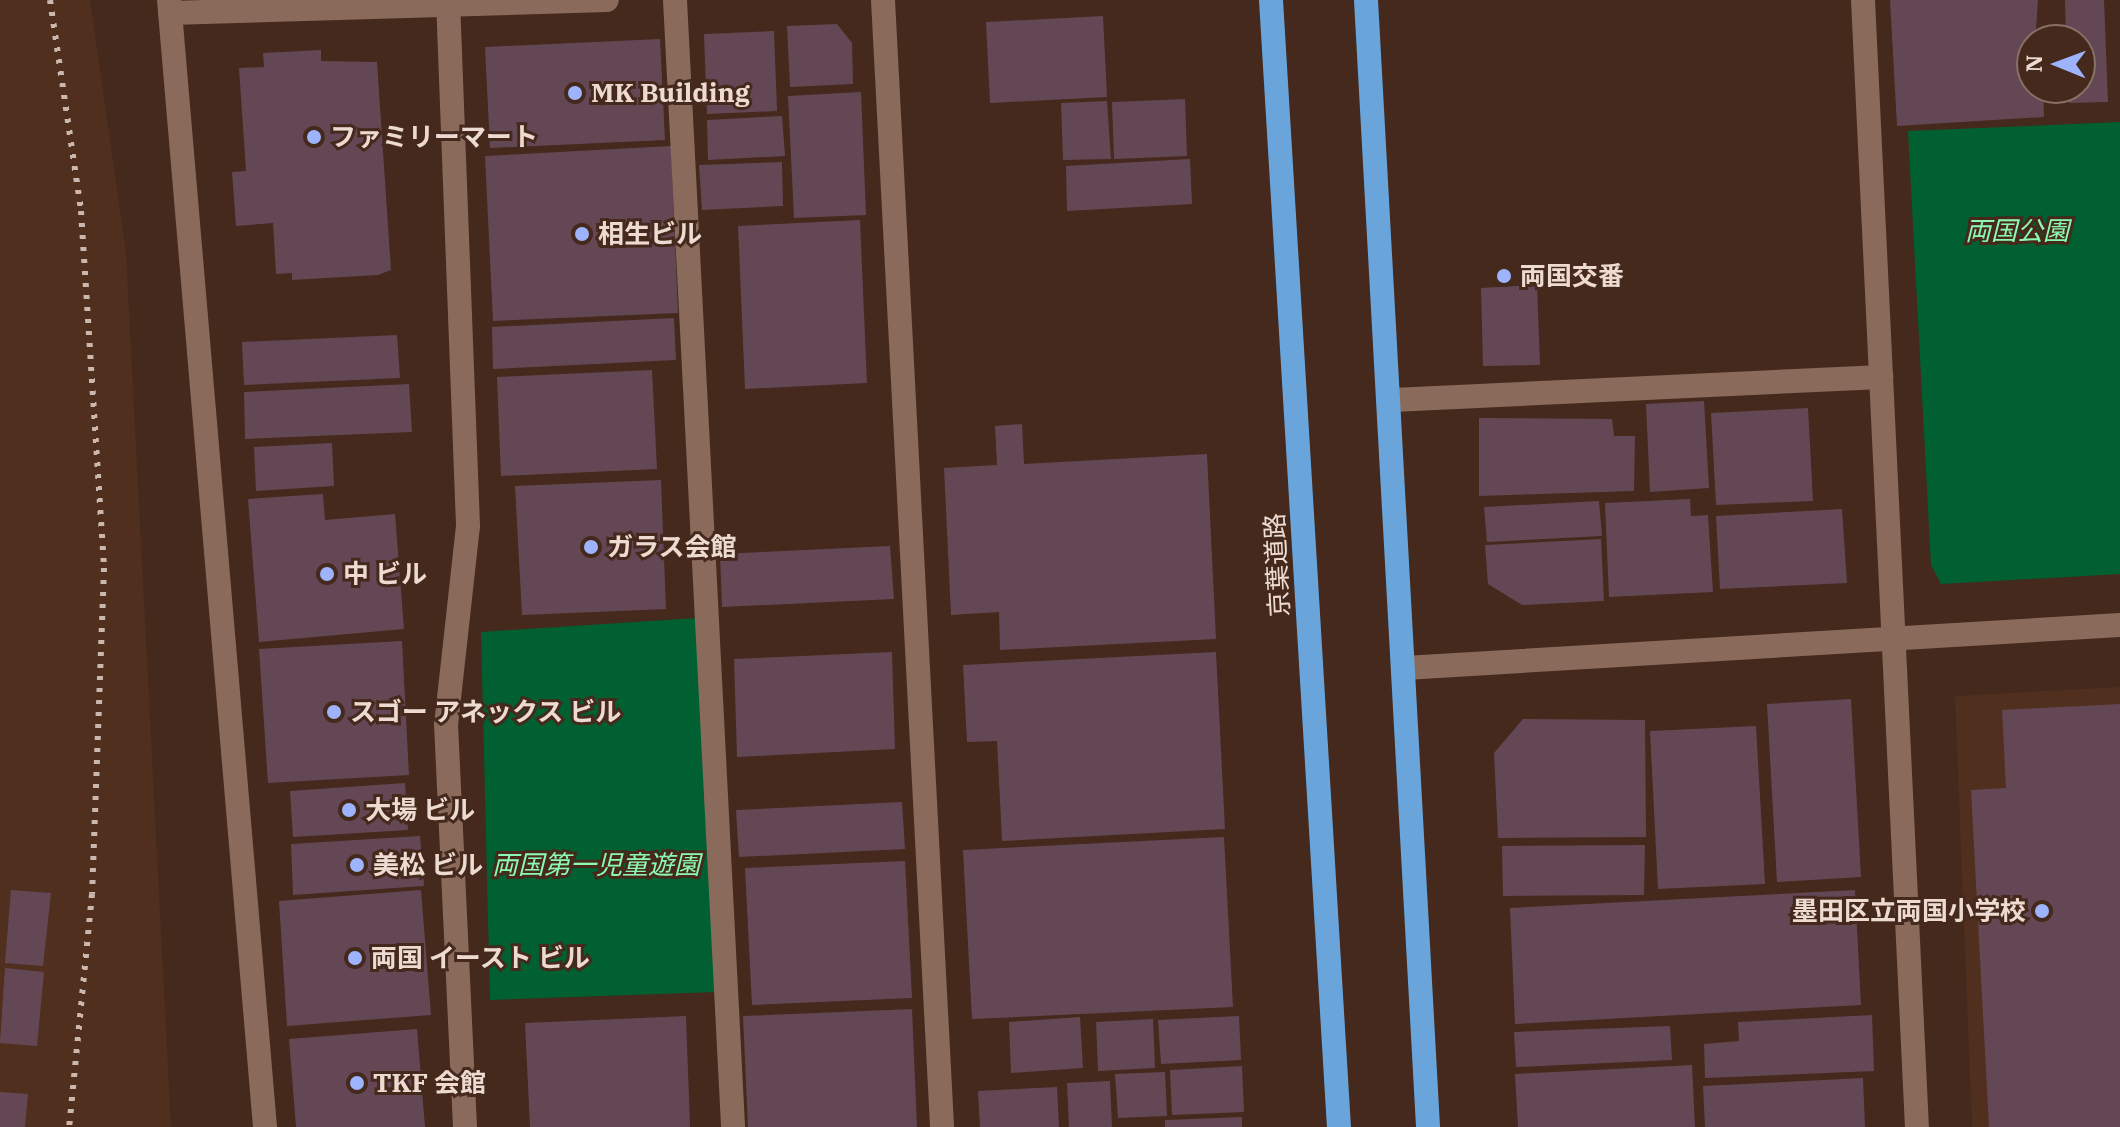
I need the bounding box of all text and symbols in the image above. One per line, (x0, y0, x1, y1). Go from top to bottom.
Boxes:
north arrow (2016, 24, 2096, 104)
text: N (2019, 55, 2048, 73)
place label: MK Building (591, 77, 750, 109)
marker: MK Building (566, 84, 584, 102)
place label: ファミリーマート (330, 121, 538, 153)
marker: ファミリーマート (305, 128, 323, 146)
park label: 両国公園 (1965, 215, 2069, 247)
place label: 相生ビル (598, 218, 702, 250)
marker: 相生ビル (573, 225, 591, 243)
place label: 両国交番 (1520, 260, 1624, 292)
marker: 両国交番 (1495, 267, 1513, 285)
street label: 京葉道路 (1259, 512, 1295, 618)
place label: ガラス会館 (607, 531, 737, 563)
marker: ガラス会館 (582, 538, 600, 556)
place label: 中 ビル (343, 558, 427, 590)
marker: 中 ビル (318, 565, 336, 583)
place label: スゴー アネックス ビル (350, 696, 622, 728)
marker: スゴー アネックス ビル (325, 703, 343, 721)
place label: 大場 ビル (365, 794, 475, 826)
marker: 大場 ビル (340, 801, 358, 819)
place label: 美松 ビル (373, 849, 483, 881)
park label: 両国第一児童遊園 (492, 849, 700, 881)
marker: 美松 ビル (348, 856, 366, 874)
place label: 墨田区立両国小学校 (1792, 895, 2026, 927)
marker: 墨田区立両国小学校 (2033, 902, 2051, 920)
place label: 両国 イースト ビル (371, 942, 591, 974)
marker: 両国 イースト ビル (346, 949, 364, 967)
place label: TKF 会館 (373, 1067, 486, 1099)
marker: TKF 会館 (348, 1074, 366, 1092)

